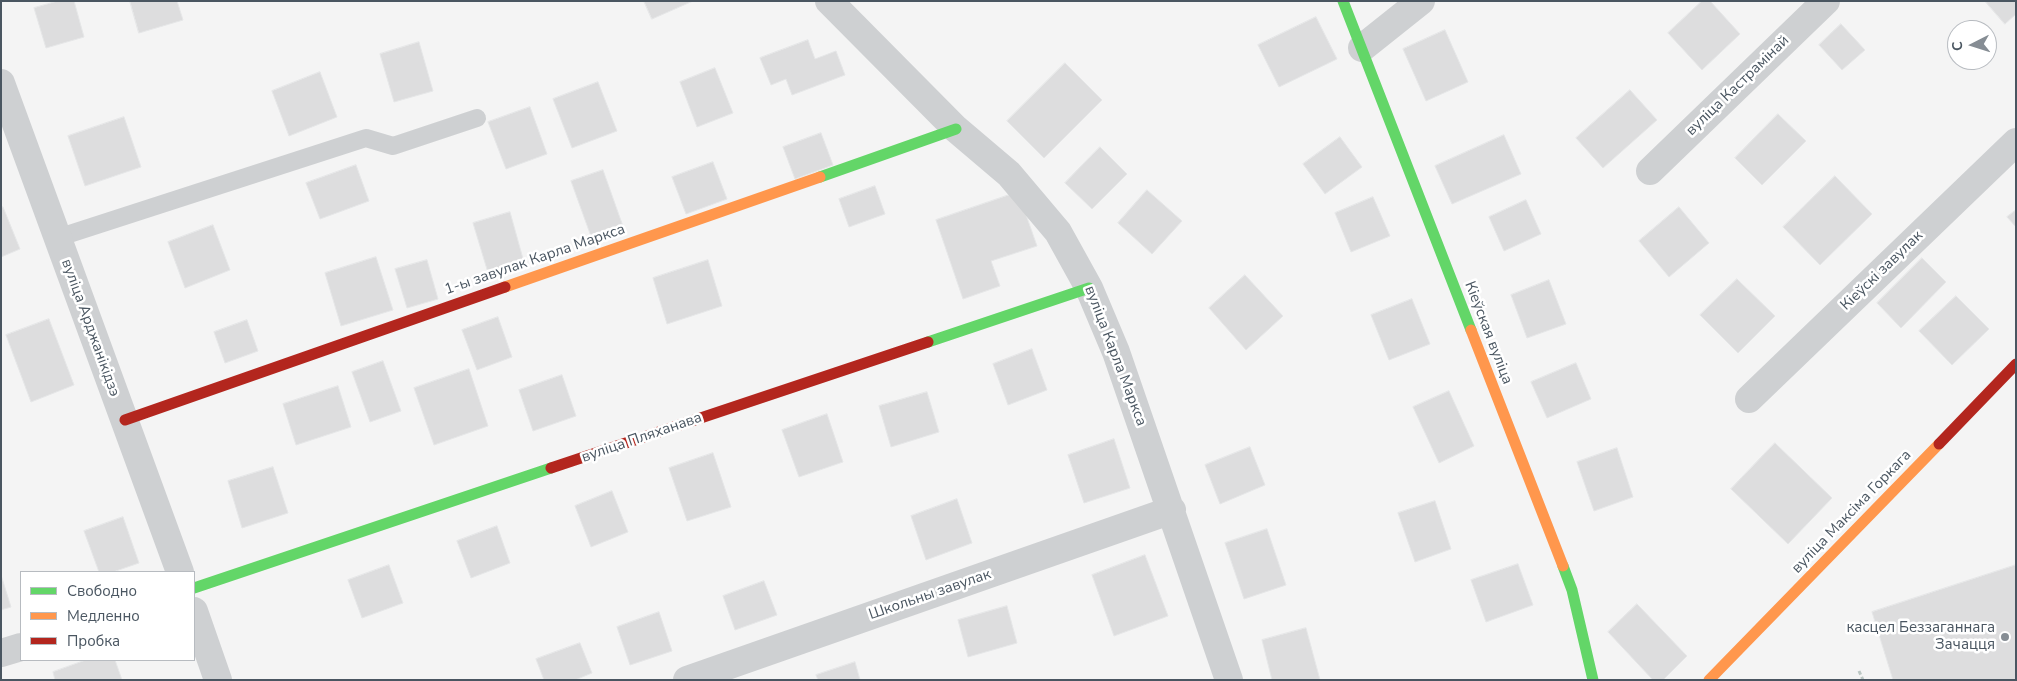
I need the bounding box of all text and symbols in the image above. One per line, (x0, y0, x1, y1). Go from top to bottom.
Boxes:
north arrow (1947, 20, 1997, 70)
street label: вуліца Кастрамінай (1683, 32, 1793, 140)
text: С (1948, 41, 1967, 52)
street label: 1-ы завулак Карла Маркса (442, 221, 628, 299)
street label: Кіеўскі завулак (1837, 227, 1927, 315)
street label: вуліца Арджанікідзэ (57, 257, 123, 399)
street label: Кіеўская вуліца (1460, 279, 1516, 387)
street label: вуліца Карла Маркса (1080, 283, 1150, 429)
street label: вуліца Пляханава (579, 409, 705, 467)
street label: вуліца Максіма Горкага (1788, 447, 1916, 577)
street label: Школьны завулак (867, 566, 993, 624)
legend (20, 571, 195, 661)
text: Свободно (67, 581, 137, 601)
text: Медленно (67, 606, 140, 626)
place label: касцел Беззаганнага Зачацця (1846, 619, 1995, 654)
text: Пробка (67, 631, 120, 651)
marker: касцел Беззаганнага Зачацця (1999, 631, 2011, 643)

